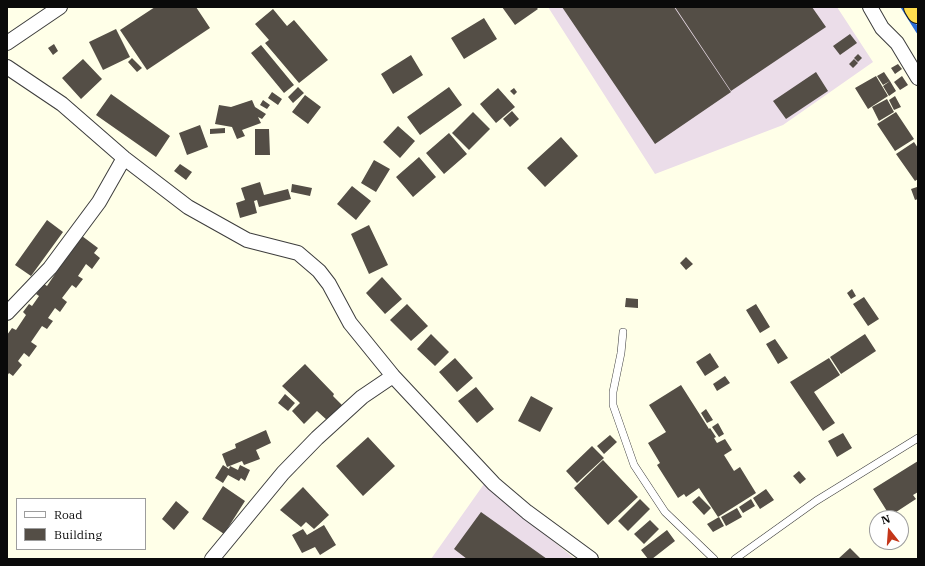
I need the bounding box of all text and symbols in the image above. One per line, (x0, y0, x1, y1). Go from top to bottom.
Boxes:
legend (16, 498, 146, 550)
text: Road (54, 507, 83, 522)
north arrow (869, 510, 909, 550)
text: N (880, 512, 892, 527)
text: Building (54, 527, 102, 542)

